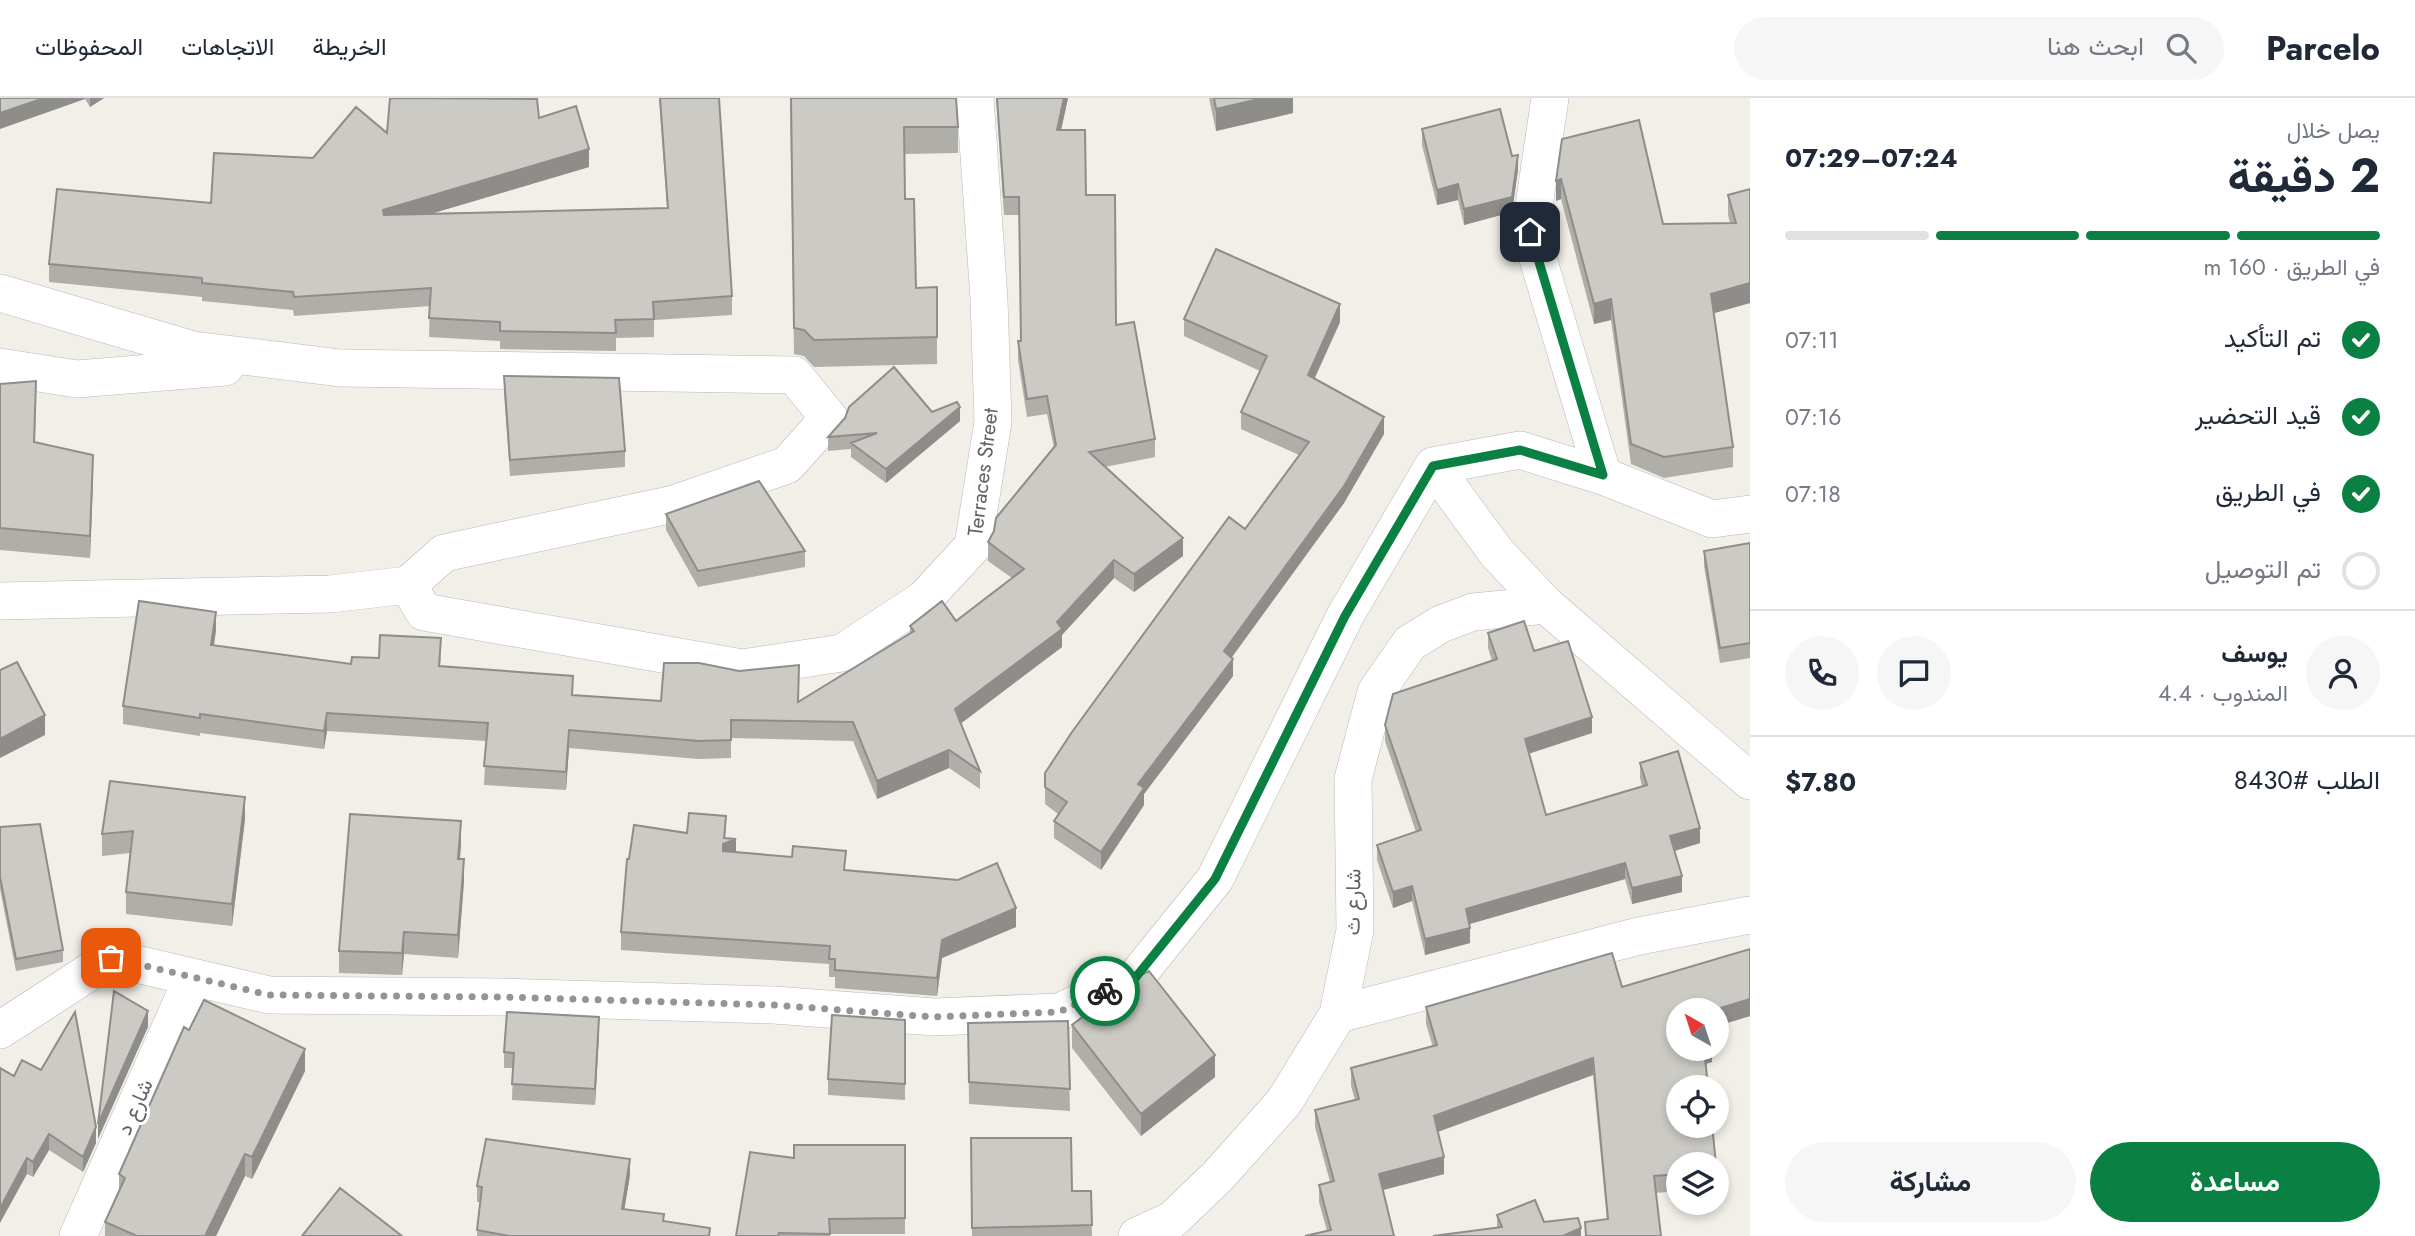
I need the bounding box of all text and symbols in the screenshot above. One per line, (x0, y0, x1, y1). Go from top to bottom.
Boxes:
search box (1734, 17, 2224, 80)
text: Parcelo (2266, 25, 2380, 72)
text: ابحث هنا (2047, 27, 2144, 65)
text: المحفوظات (35, 29, 143, 64)
text: الاتجاهات (181, 29, 274, 64)
text: الخريطة (312, 29, 387, 64)
icon: search (2162, 29, 2200, 67)
text: يصل خلال (2287, 113, 2380, 147)
text: 07:24–07:29 (1785, 139, 1958, 177)
text: 2 دقيقة (2228, 143, 2380, 209)
pin (1500, 202, 1560, 262)
icon: home (1511, 213, 1549, 251)
text: في الطريق · 160 m (2203, 250, 2380, 284)
text: تم التأكيد (2224, 319, 2321, 357)
icon: check (2342, 321, 2380, 359)
text: 07:11 (1785, 323, 1838, 357)
text: قيد التحضير (2195, 396, 2321, 434)
icon: check (2342, 398, 2380, 436)
text: 07:16 (1785, 400, 1841, 434)
street label: Terraces Street (960, 406, 1006, 538)
text: في الطريق (2215, 473, 2321, 511)
icon: check (2342, 475, 2380, 513)
text: 07:18 (1785, 477, 1841, 511)
text: تم التوصيل (2205, 550, 2321, 588)
text: يوسف (2221, 634, 2288, 672)
button: phone (1785, 636, 1859, 710)
button: chat (1877, 636, 1951, 710)
button: person (2306, 636, 2380, 710)
text: المندوب · 4.4 (2158, 676, 2288, 710)
text: الطلب #8430 (2234, 761, 2380, 799)
text: $7.80 (1785, 763, 1856, 801)
street label: شارع ث (1337, 868, 1369, 936)
pin (81, 928, 141, 988)
icon: bag (92, 939, 130, 977)
courier (1070, 956, 1140, 1026)
icon: bike (1086, 972, 1124, 1010)
north arrow (1666, 998, 1729, 1060)
map controls (1666, 998, 1729, 1215)
street label: شارع ﺩ (109, 1074, 161, 1140)
button: locate (1666, 1075, 1729, 1138)
button: مشاركة (1785, 1142, 2076, 1222)
button: مساعدة (2090, 1142, 2380, 1222)
button: layers (1666, 1152, 1729, 1215)

